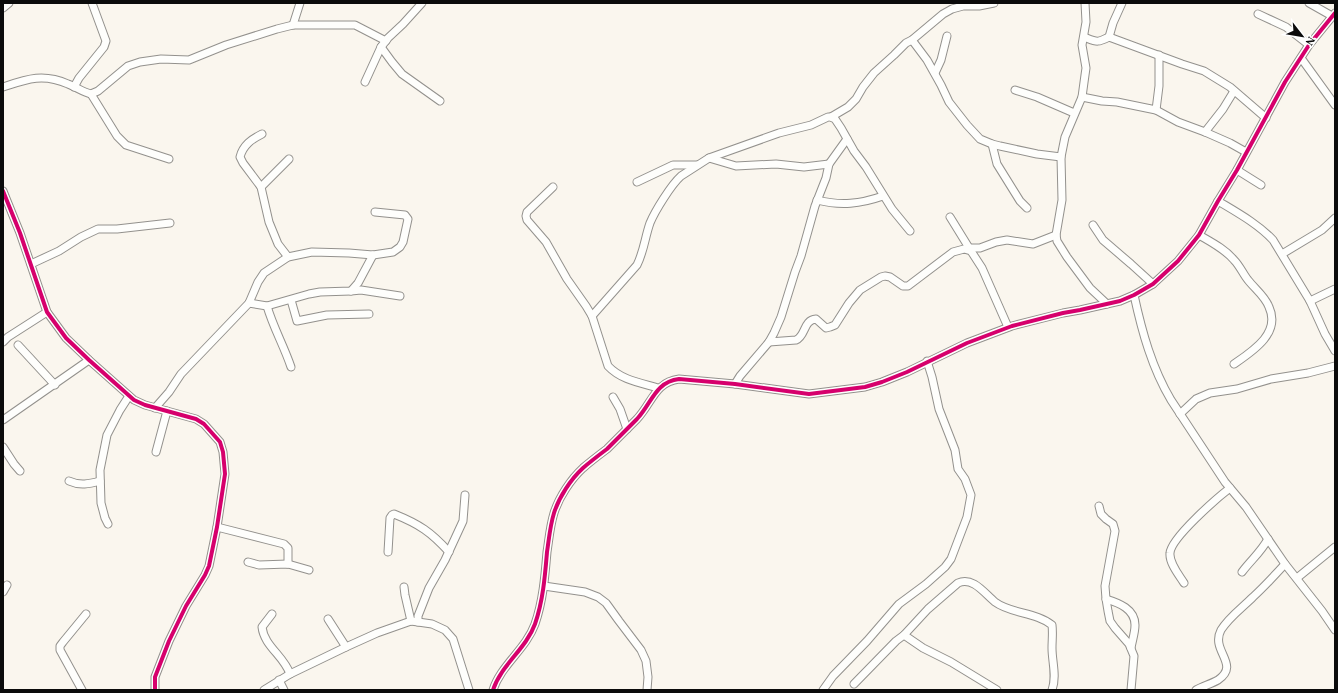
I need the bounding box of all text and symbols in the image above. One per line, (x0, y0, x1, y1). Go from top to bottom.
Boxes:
north arrow (1282, 16, 1322, 56)
text: N (1303, 35, 1318, 48)

